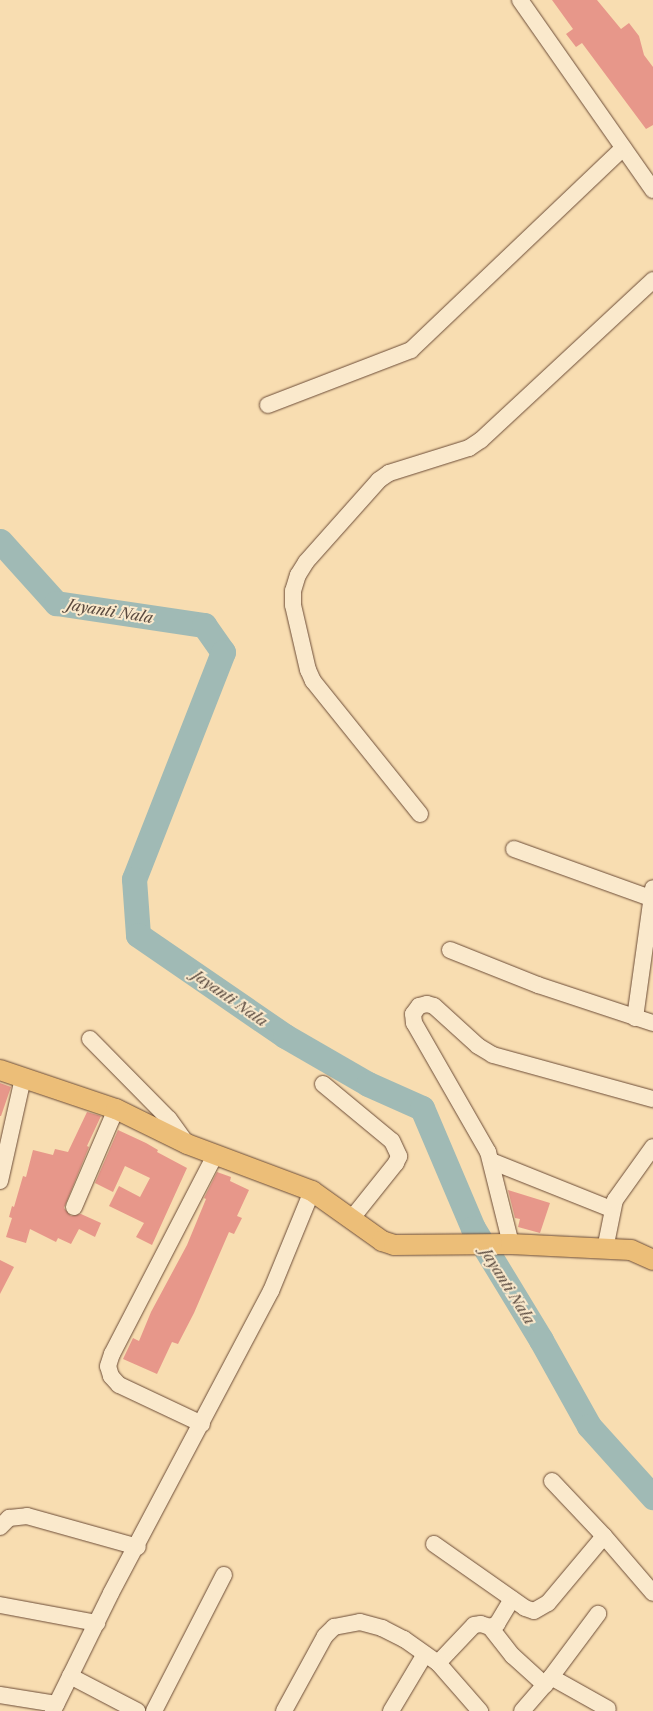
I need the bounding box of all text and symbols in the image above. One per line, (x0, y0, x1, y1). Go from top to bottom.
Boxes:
water label: Jayanti Nala (66, 595, 154, 627)
water label: Jayanti Nala (189, 966, 271, 1030)
water label: Jayanti Nala (477, 1244, 539, 1328)

